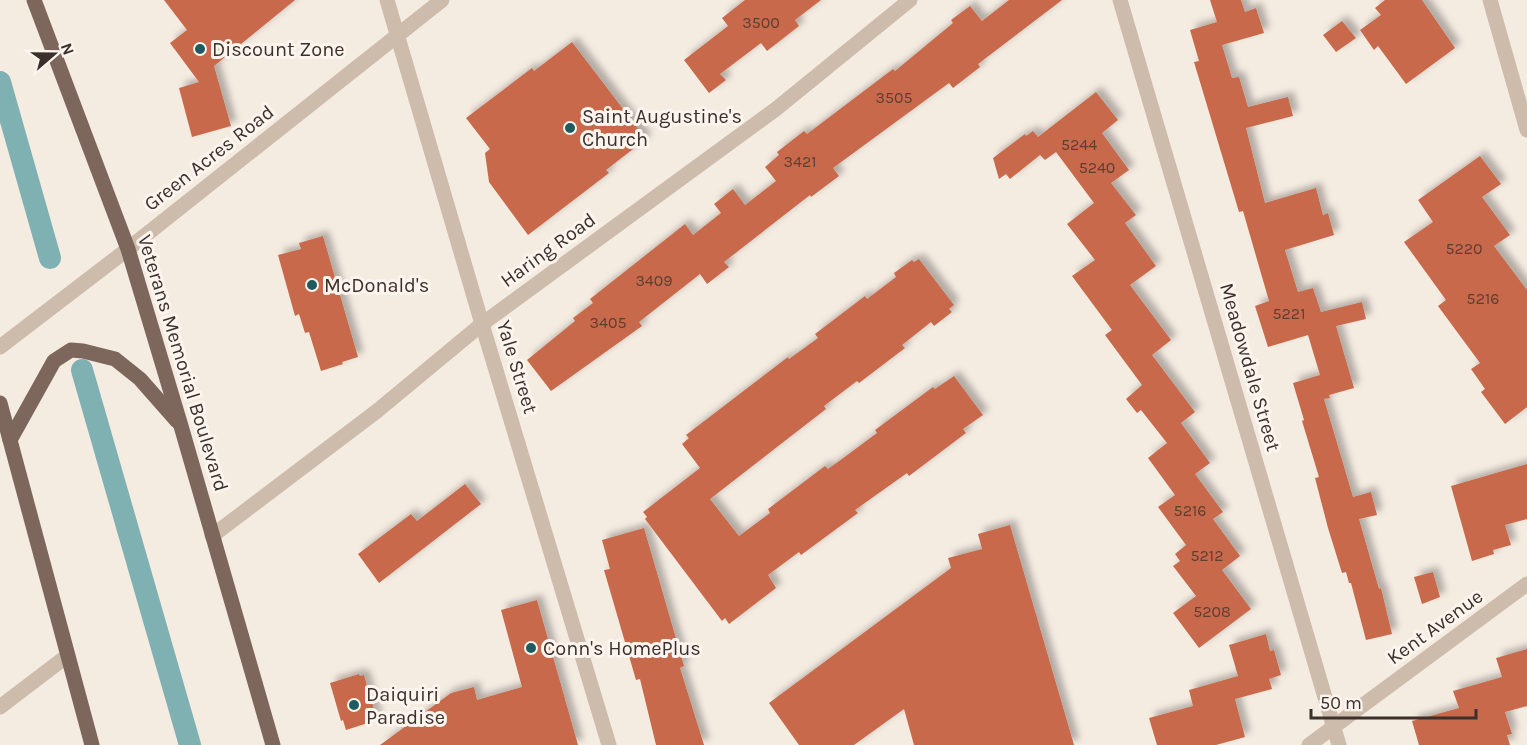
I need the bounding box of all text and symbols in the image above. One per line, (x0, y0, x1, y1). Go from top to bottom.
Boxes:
house number: 3500 (742, 13, 780, 32)
north arrow (24, 24, 84, 84)
place label: Discount Zone (212, 38, 344, 61)
text: N (57, 40, 79, 58)
marker: Discount Zone (193, 42, 207, 56)
house number: 3505 (875, 88, 913, 107)
street label: Green Acres Road (140, 100, 278, 216)
place label: Saint Augustine's Church (582, 105, 742, 151)
marker: Saint Augustine's Church (563, 121, 577, 135)
house number: 5244 (1061, 135, 1097, 154)
house number: 3421 (784, 152, 816, 171)
house number: 5240 (1079, 158, 1115, 177)
street label: Haring Road (496, 208, 600, 292)
street label: Veterans Memorial Boulevard (133, 232, 233, 494)
house number: 5220 (1445, 239, 1483, 258)
house number: 3409 (635, 271, 673, 290)
place label: McDonald's (324, 274, 429, 297)
marker: McDonald's (305, 278, 319, 292)
street label: Meadowdale Street (1215, 280, 1285, 454)
house number: 5216 (1467, 289, 1499, 308)
house number: 5221 (1273, 304, 1305, 323)
house number: 3405 (590, 313, 626, 332)
street label: Yale Street (492, 318, 542, 417)
house number: 5216 (1174, 501, 1206, 520)
house number: 5212 (1191, 546, 1223, 565)
street label: Kent Avenue (1383, 585, 1487, 669)
house number: 5208 (1193, 602, 1231, 621)
place label: Conn's HomePlus (543, 637, 701, 660)
marker: Conn's HomePlus (524, 641, 538, 655)
scale bar (1311, 682, 1476, 720)
place label: Daiquiri Paradise (366, 683, 445, 729)
text: 50 m (1320, 692, 1362, 714)
marker: Daiquiri Paradise (347, 698, 361, 712)

